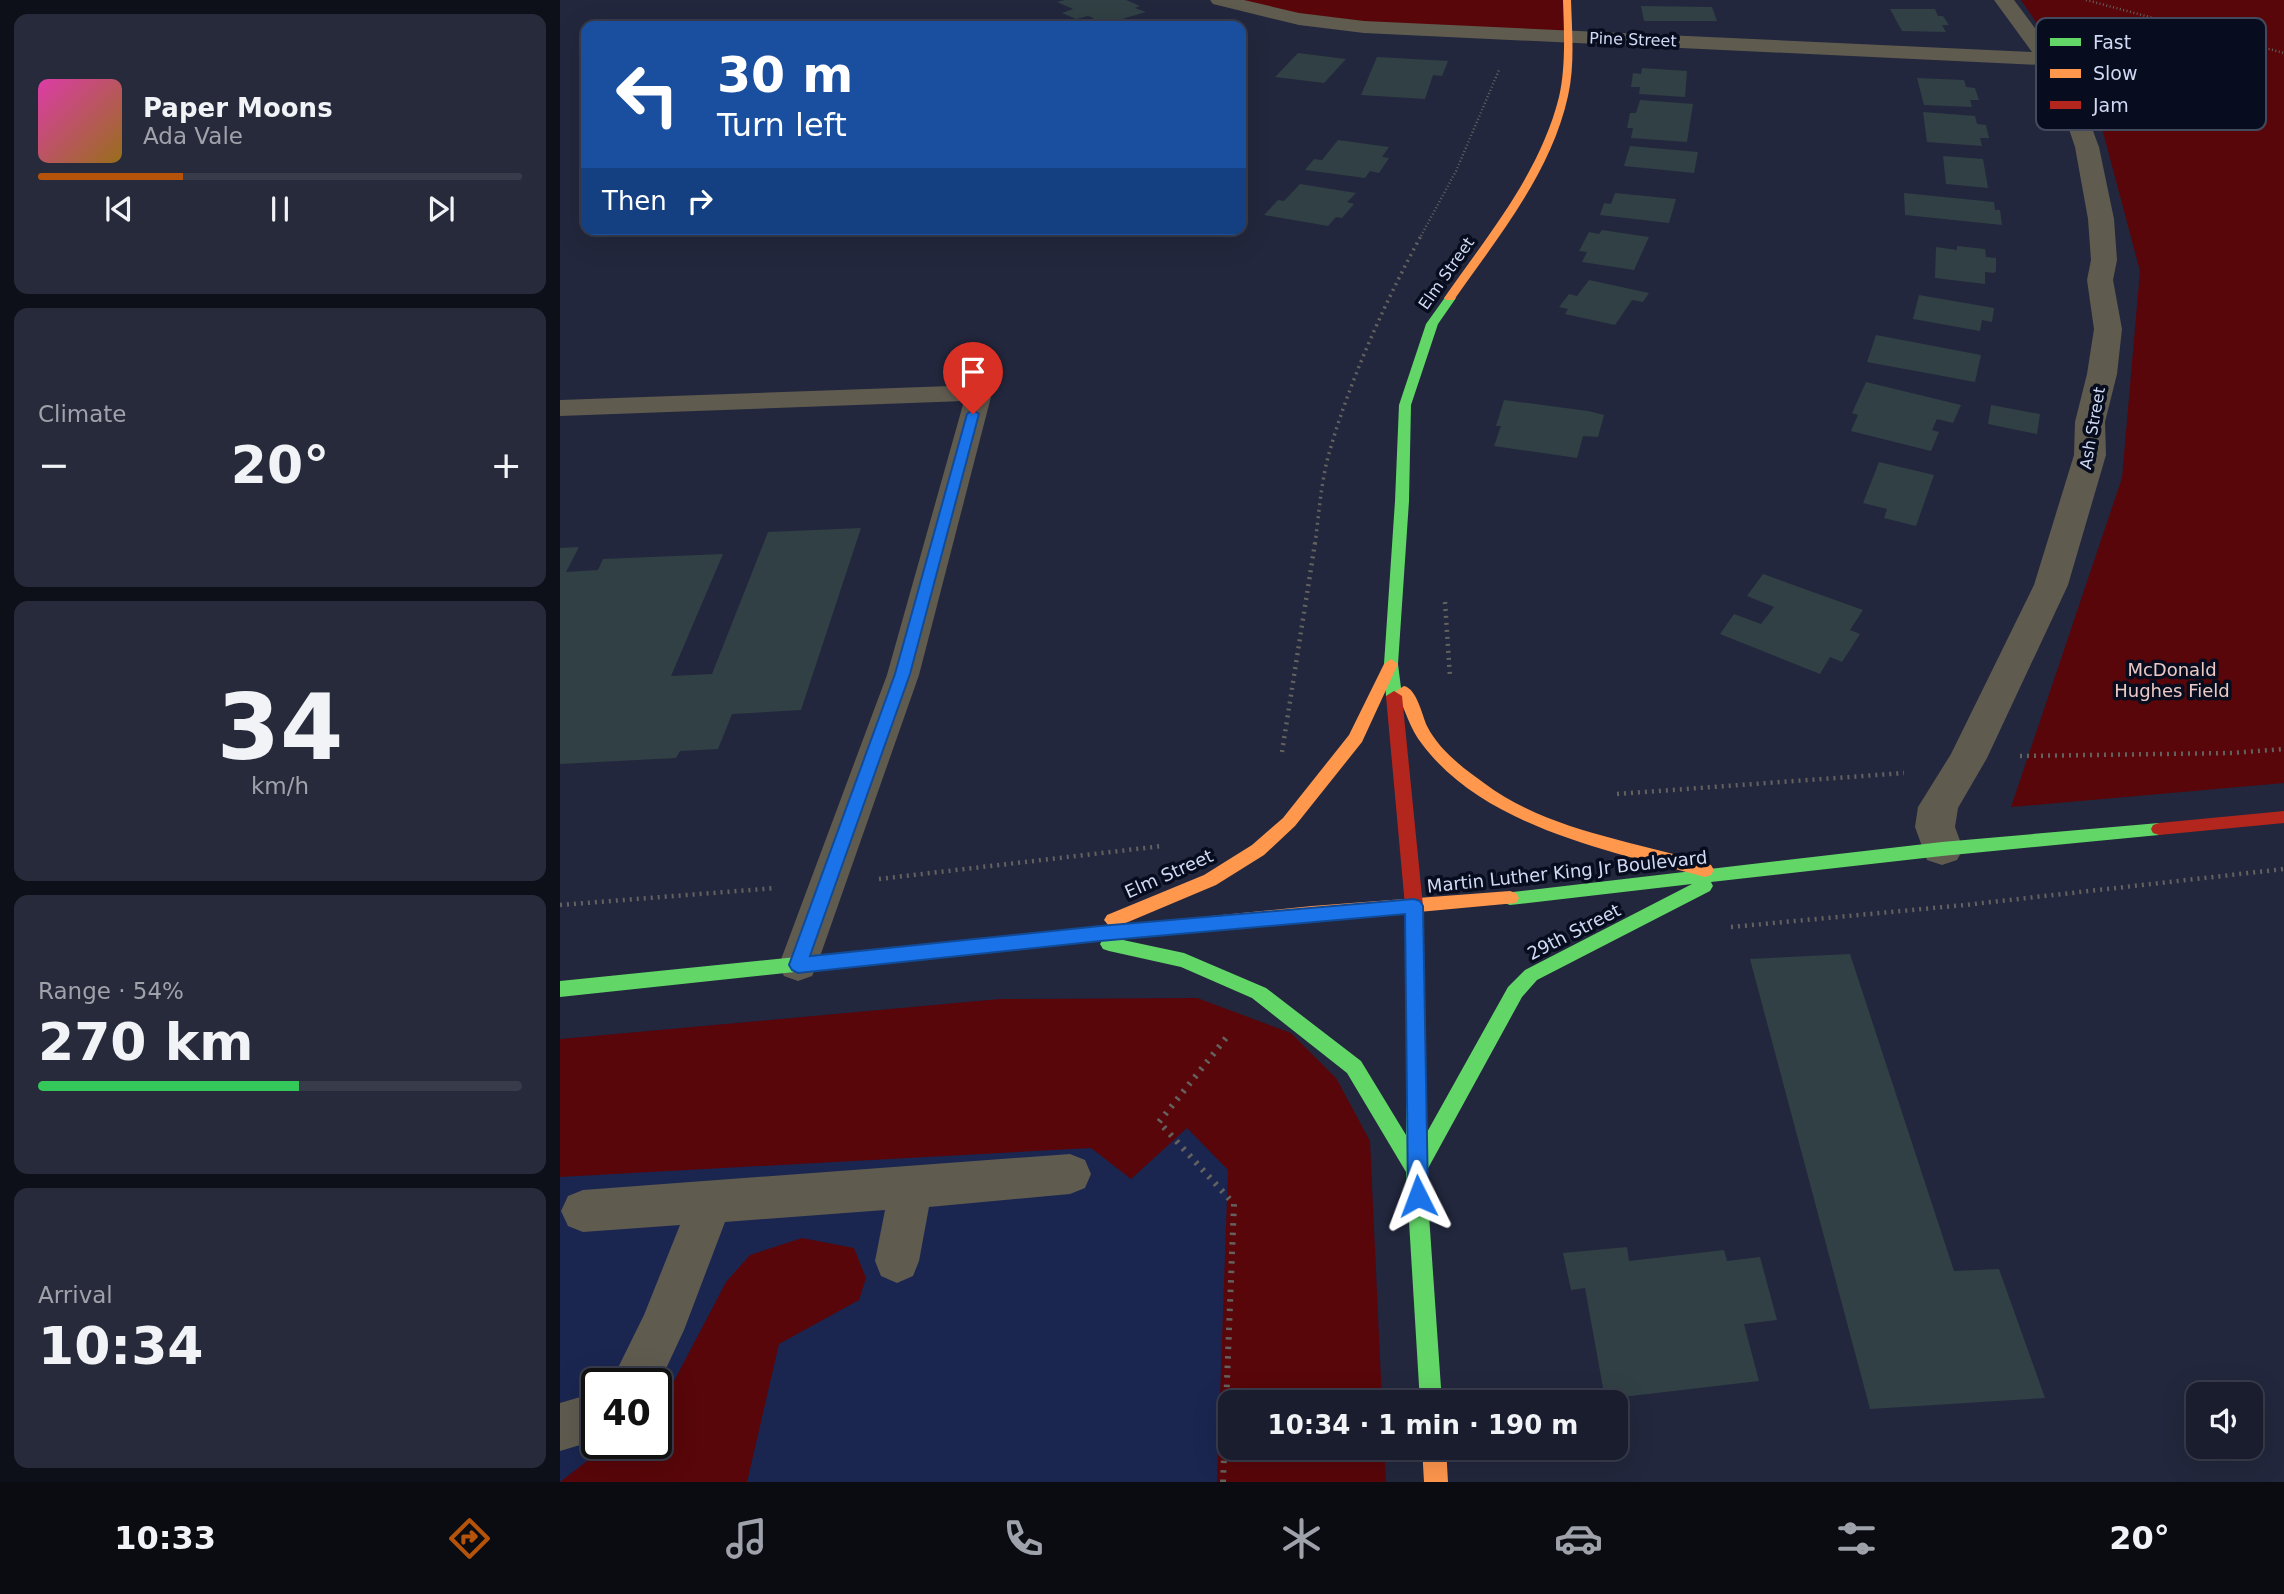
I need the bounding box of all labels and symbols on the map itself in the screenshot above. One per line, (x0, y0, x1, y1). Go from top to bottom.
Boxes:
legend (2036, 18, 2266, 130)
street label: Pine Street (1589, 28, 1677, 51)
text: Fast (2093, 31, 2131, 53)
text: Slow (2093, 62, 2138, 84)
text: Jam (2092, 94, 2129, 116)
street label: Elm Street (1415, 233, 1478, 313)
pin (943, 342, 1003, 414)
street label: Ash Street (2076, 386, 2109, 471)
park label: McDonald Hughes Field (2114, 659, 2230, 701)
street label: Elm Street (1121, 845, 1216, 902)
street label: Martin Luther King Jr Boulevard (1426, 846, 1708, 897)
street label: 29th Street (1524, 899, 1624, 964)
position arrow (1381, 1159, 1455, 1233)
speed limit sign: 40 (581, 1368, 672, 1459)

